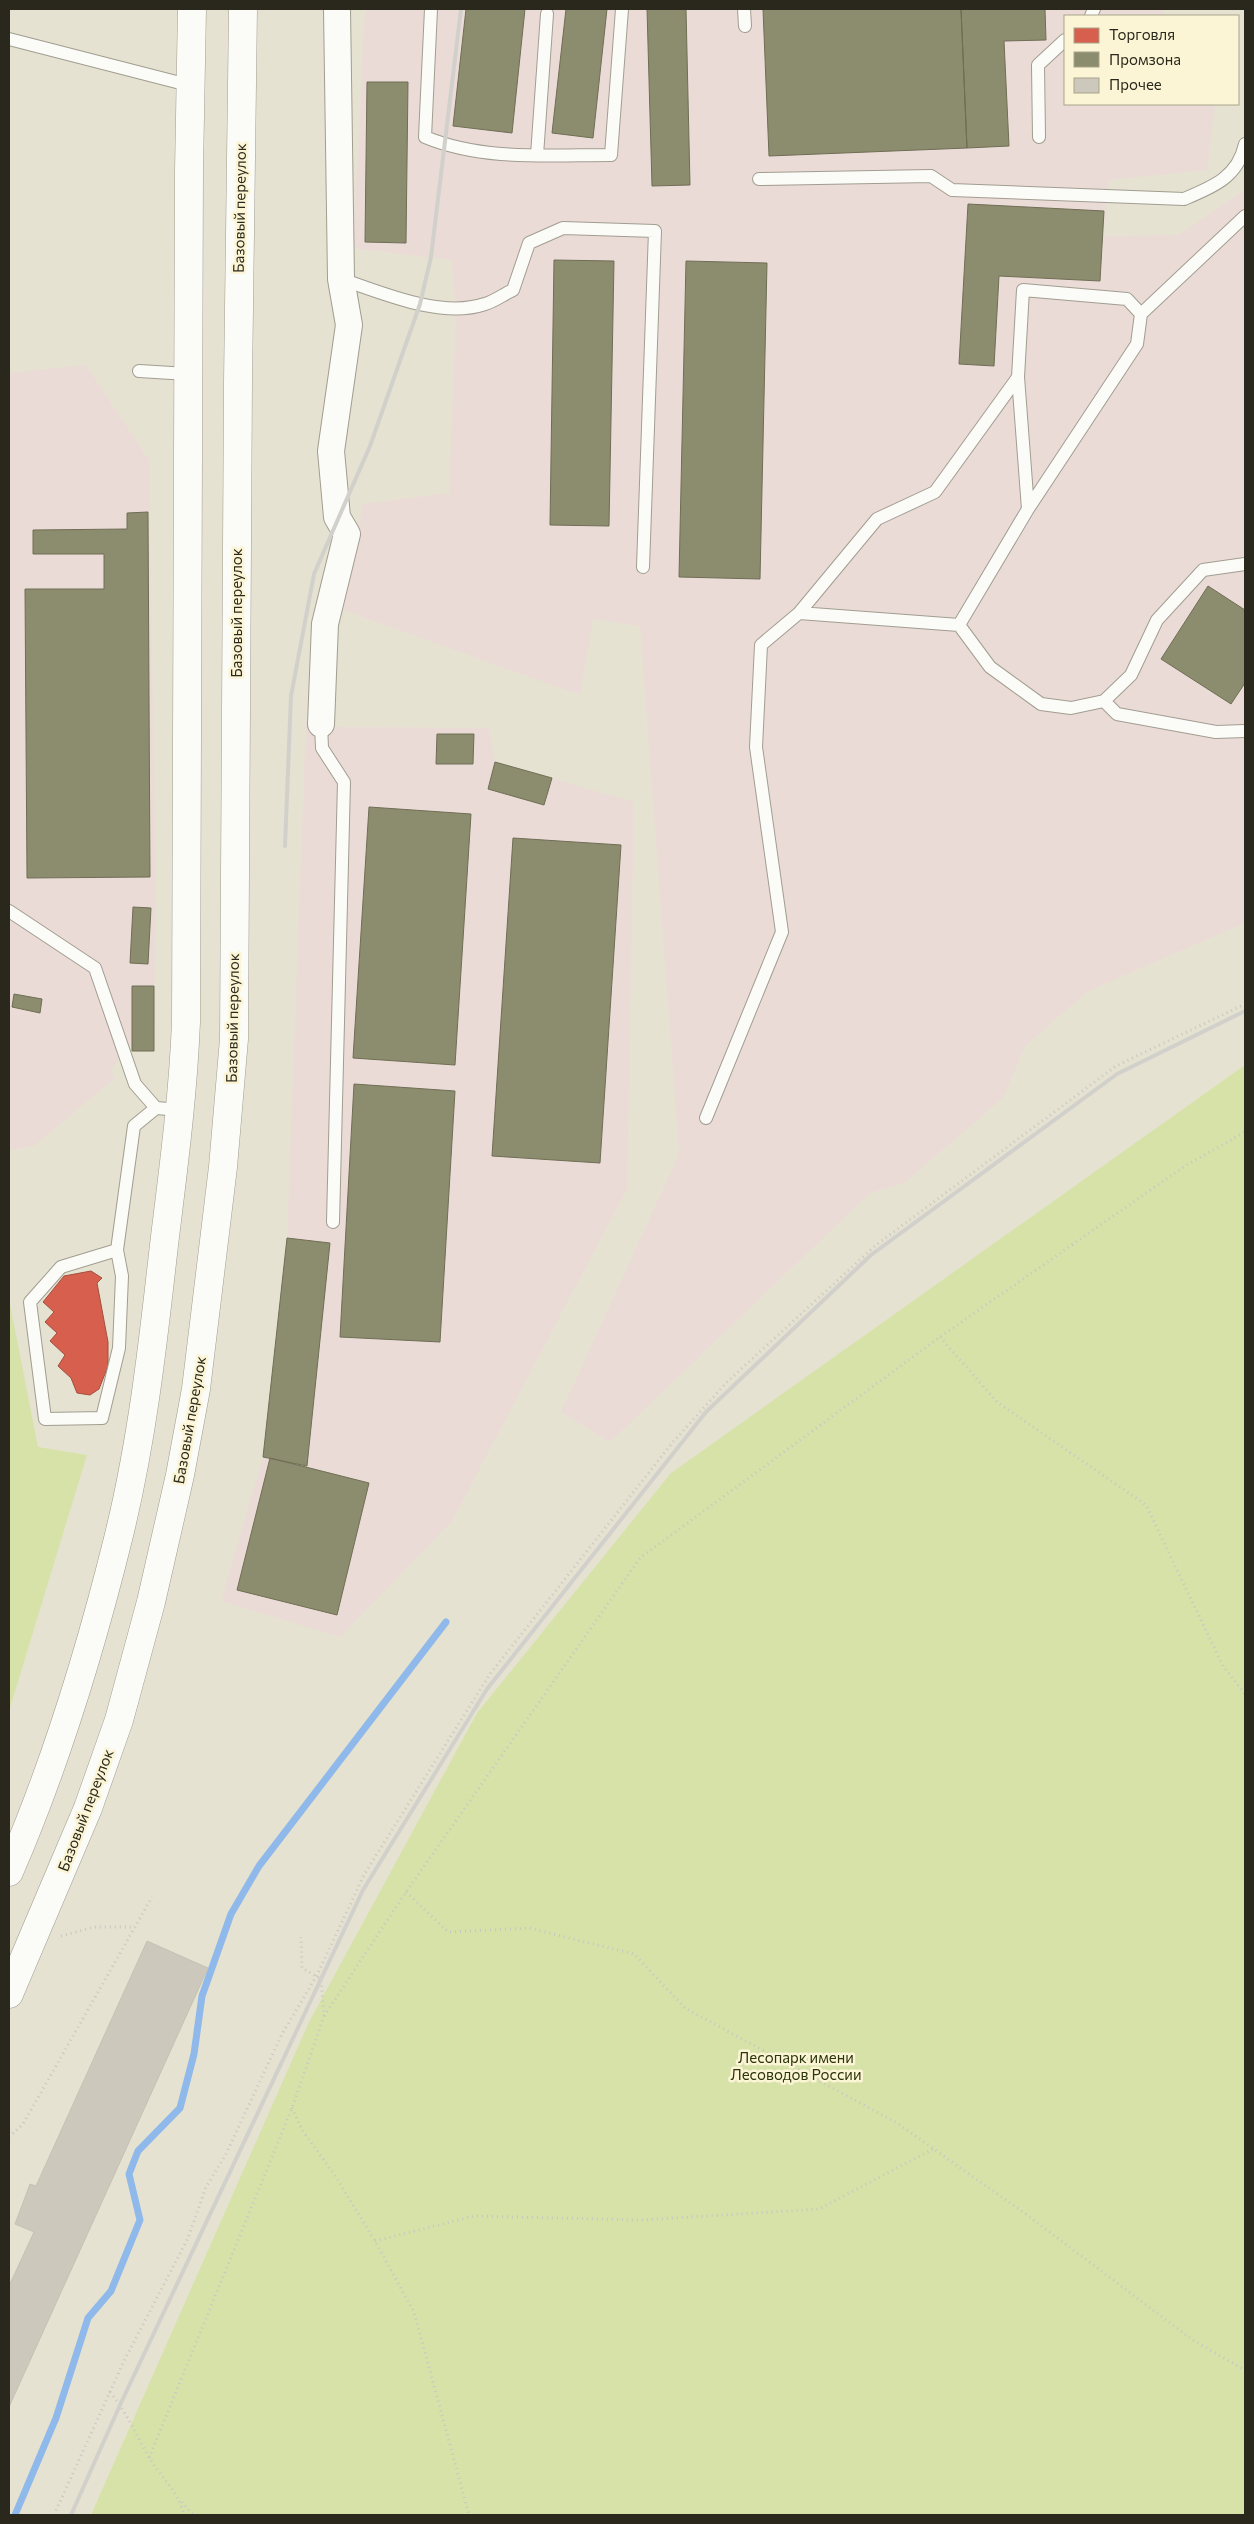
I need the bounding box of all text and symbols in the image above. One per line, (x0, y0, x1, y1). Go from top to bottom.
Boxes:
legend (1064, 15, 1239, 105)
text: Торговля (1109, 25, 1175, 43)
text: Промзона (1109, 50, 1181, 68)
text: Прочее (1109, 75, 1162, 93)
street label: Базовый переулок (229, 143, 249, 273)
street label: Базовый переулок (227, 548, 245, 678)
street label: Базовый переулок (222, 953, 242, 1083)
street label: Базовый переулок (169, 1355, 209, 1485)
street label: Базовый переулок (53, 1746, 117, 1874)
park label: Лесопарк имени Лесоводов России (730, 2048, 862, 2083)

